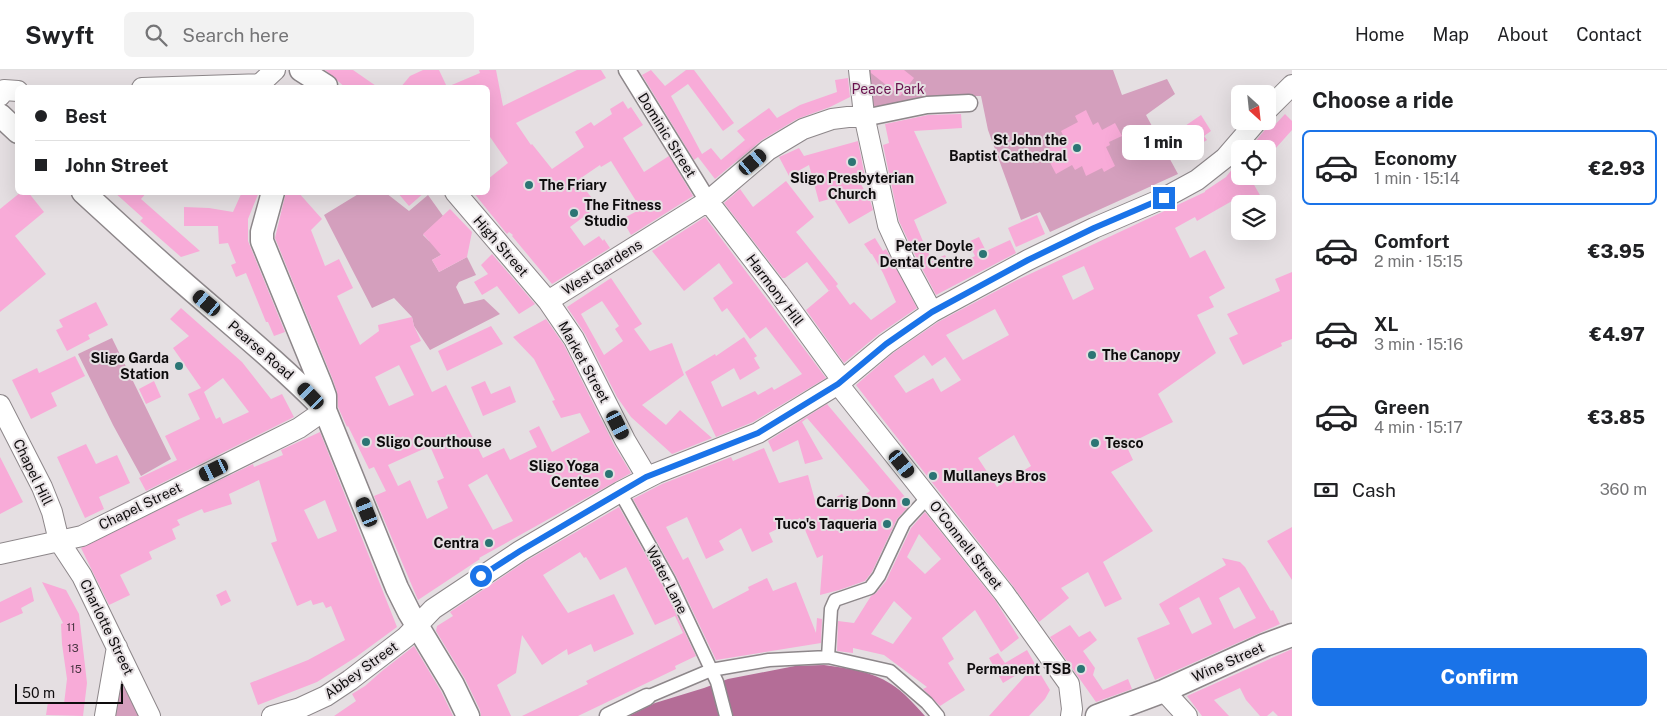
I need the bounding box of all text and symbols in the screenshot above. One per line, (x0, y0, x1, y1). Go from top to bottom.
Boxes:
search box (124, 12, 474, 57)
text: Swyft (25, 21, 94, 49)
icon: search (142, 21, 170, 49)
text: Search here (182, 24, 289, 46)
text: Home (1355, 24, 1405, 45)
text: Map (1433, 24, 1469, 45)
text: About (1497, 24, 1548, 45)
text: Contact (1576, 24, 1642, 45)
park label: Peace Park (851, 81, 925, 97)
north arrow (1231, 85, 1276, 130)
map controls (1231, 85, 1276, 240)
text: Choose a ride (1312, 87, 1454, 113)
street label: Dominic Street (635, 90, 699, 180)
text: Best (65, 105, 107, 127)
callout: 1 min (1123, 126, 1205, 160)
place label: St John the Baptist Cathedral (949, 132, 1067, 164)
text: 1 min (1143, 133, 1183, 152)
button: locate (1231, 140, 1276, 185)
marker: St John the Baptist Cathedral (1071, 142, 1083, 154)
icon: car (1314, 145, 1359, 190)
car (736, 147, 769, 177)
text: Economy (1374, 147, 1457, 169)
text: John Street (65, 154, 168, 176)
marker: Sligo Presbyterian Church (846, 156, 858, 168)
text: €2.93 (1589, 157, 1645, 179)
text: 1 min · 15:14 (1374, 169, 1460, 188)
place label: Sligo Presbyterian Church (790, 170, 914, 202)
place label: The Friary (539, 177, 607, 193)
marker: The Friary (523, 179, 535, 191)
route end (1153, 187, 1175, 209)
button: layers (1231, 195, 1276, 240)
place label: The Fitness Studio (584, 197, 661, 229)
marker: The Fitness Studio (568, 207, 580, 219)
street label: High Street (470, 212, 532, 280)
icon: car (1314, 228, 1359, 273)
text: Comfort (1374, 230, 1450, 252)
street label: West Gardens (559, 236, 645, 298)
place label: Peter Doyle Dental Centre (879, 238, 973, 270)
text: €3.95 (1588, 240, 1645, 262)
marker: Peter Doyle Dental Centre (977, 248, 989, 260)
street label: Harmony Hill (743, 251, 807, 329)
text: 2 min · 15:15 (1374, 252, 1463, 271)
car (190, 288, 223, 318)
icon: car (1314, 311, 1359, 356)
text: XL (1374, 313, 1399, 335)
street label: Pearse Road (225, 317, 297, 383)
street label: Market Street (555, 319, 613, 405)
text: €4.97 (1589, 323, 1645, 345)
text: 3 min · 15:16 (1374, 335, 1463, 354)
place label: The Canopy (1102, 347, 1181, 363)
marker: The Canopy (1086, 349, 1098, 361)
place label: Sligo Garda Station (91, 350, 169, 382)
marker: Sligo Garda Station (173, 360, 185, 372)
car (295, 380, 326, 412)
icon: car (1314, 394, 1359, 439)
text: Green (1374, 396, 1429, 418)
text: €3.85 (1588, 406, 1645, 428)
car (604, 408, 631, 442)
text: 4 min · 15:17 (1374, 418, 1463, 437)
place label: Sligo Courthouse (376, 434, 492, 450)
place label: Tesco (1105, 435, 1144, 451)
street label: Chapel Hill (10, 436, 56, 508)
marker: Sligo Courthouse (360, 436, 372, 448)
marker: Tesco (1089, 437, 1101, 449)
car (886, 448, 917, 480)
car (197, 457, 230, 483)
place label: Sligo Yoga Centee (529, 458, 599, 490)
marker: Sligo Yoga Centee (603, 468, 615, 480)
place label: Mullaneys Bros (943, 468, 1046, 484)
marker: Mullaneys Bros (927, 470, 939, 482)
icon: cash (1312, 476, 1340, 504)
street label: Chapel Street (96, 479, 184, 533)
text: Cash (1352, 479, 1396, 501)
text: 360 m (1600, 480, 1647, 499)
place label: Carrig Donn (816, 494, 896, 510)
car (354, 495, 379, 529)
marker: Carrig Donn (900, 496, 912, 508)
street label: O'Connell Street (926, 498, 1006, 592)
place label: Tuco's Taqueria (775, 516, 877, 532)
marker: Tuco's Taqueria (881, 518, 893, 530)
place label: Centra (433, 535, 479, 551)
marker: Centra (483, 537, 495, 549)
street label: Water Lane (643, 543, 691, 617)
route start (470, 565, 492, 587)
street label: Charlotte Street (77, 577, 137, 677)
house number: 11 (67, 621, 75, 633)
street label: Abbey Street (321, 638, 401, 702)
street label: Wine Street (1190, 639, 1266, 685)
house number: 13 (67, 642, 79, 654)
button: Confirm (1312, 648, 1647, 706)
place label: Permanent TSB (967, 661, 1071, 677)
house number: 15 (70, 663, 82, 675)
marker: Permanent TSB (1075, 663, 1087, 675)
scale bar (15, 681, 122, 704)
text: 50 m (22, 685, 55, 701)

